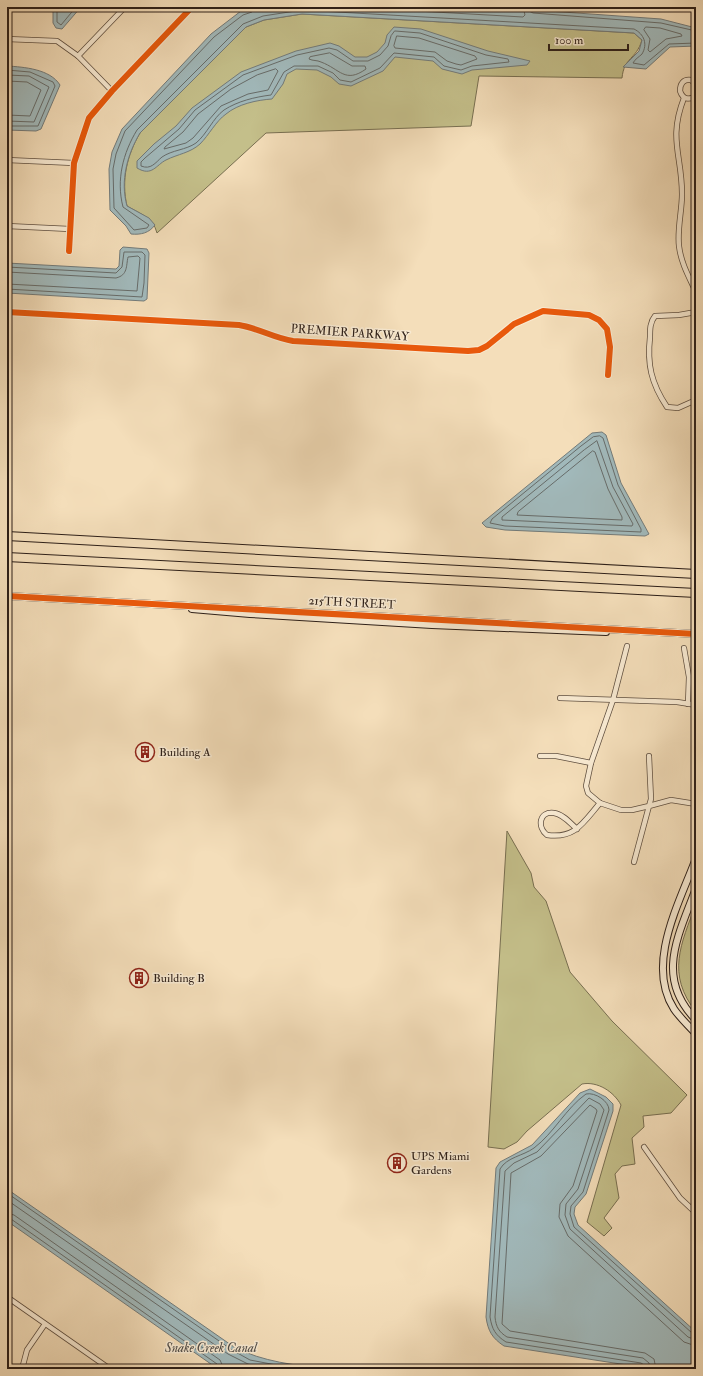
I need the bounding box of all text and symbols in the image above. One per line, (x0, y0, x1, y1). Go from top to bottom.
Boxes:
scale bar (549, 26, 628, 52)
text: 100 m (555, 33, 584, 48)
street label: PREMIER PARKWAY (290, 321, 410, 345)
street label: 215TH STREET (308, 593, 396, 613)
building icon: Building A (134, 741, 156, 763)
place label: Building A (159, 745, 211, 760)
building icon: Building B (128, 967, 150, 989)
place label: Building B (153, 971, 205, 986)
place label: UPS Miami Gardens (411, 1149, 470, 1178)
building icon: UPS Miami Gardens (386, 1152, 408, 1174)
water label: Snake Creek Canal (164, 1340, 258, 1356)

